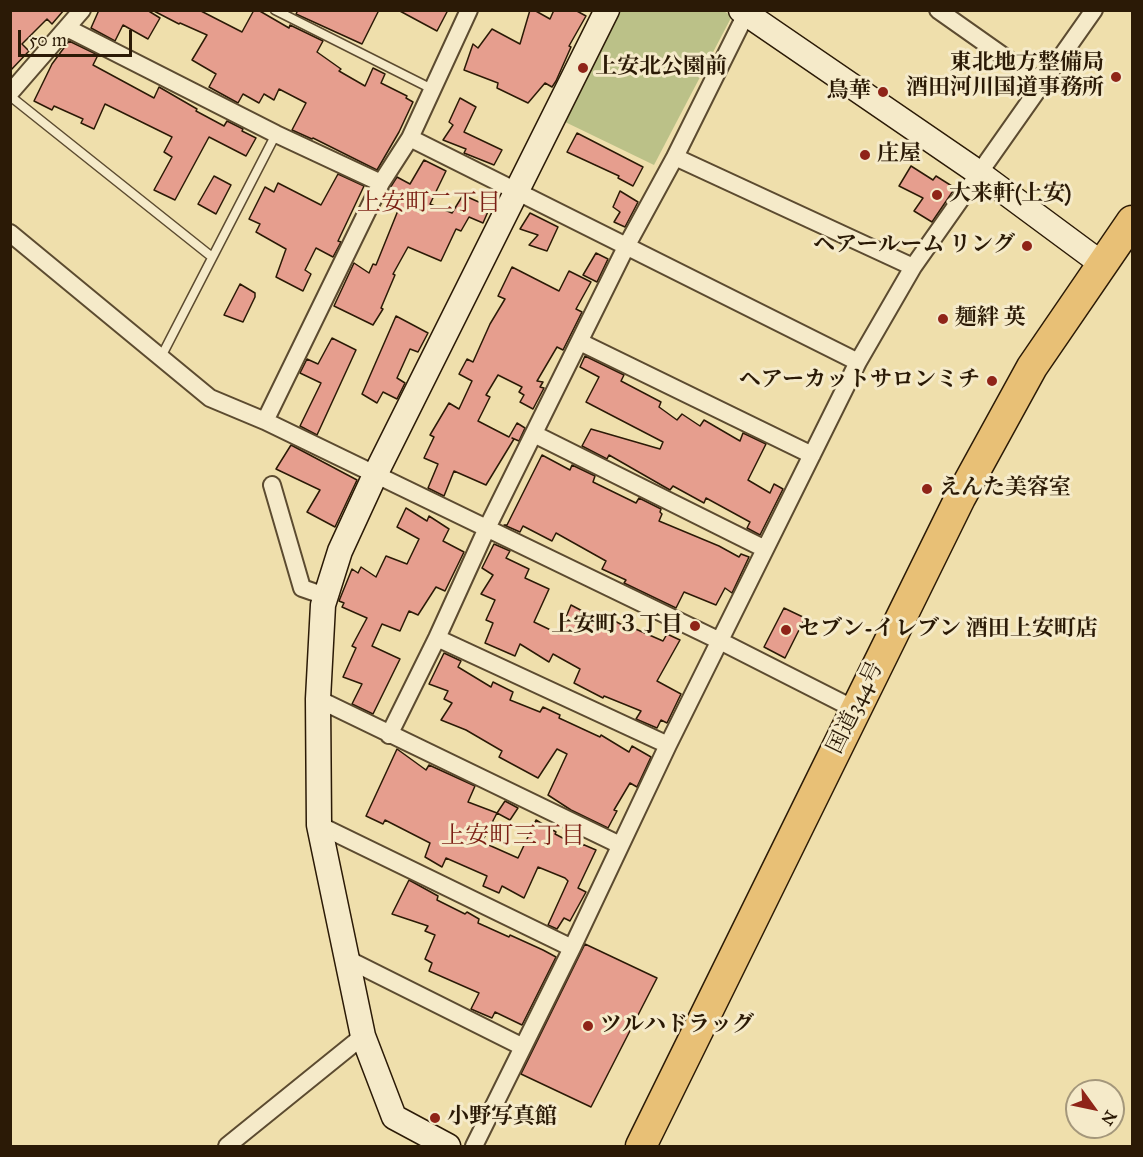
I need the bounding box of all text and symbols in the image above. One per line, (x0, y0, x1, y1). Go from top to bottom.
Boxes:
scale bar (21, 18, 135, 56)
text: 50 m (29, 29, 67, 51)
place label: 東北地方整備局 酒田河川国道事務所 (906, 51, 1104, 102)
place label: 上安北公園前 (595, 55, 727, 81)
marker: 上安北公園前 (576, 61, 590, 75)
marker: 東北地方整備局 酒田河川国道事務所 (1109, 70, 1123, 84)
place label: 鳥華 (827, 79, 871, 105)
marker: 鳥華 (876, 85, 890, 99)
place label: 庄屋 (877, 142, 921, 168)
marker: 庄屋 (858, 148, 872, 162)
place label: 大来軒(上安) (949, 182, 1071, 208)
marker: 大来軒(上安) (930, 188, 944, 202)
district label: 上安町二丁目 (357, 190, 501, 218)
place label: ヘアールーム リング (813, 233, 1015, 259)
marker: ヘアールーム リング (1020, 239, 1034, 253)
place label: 麺絆 英 (955, 306, 1026, 332)
marker: 麺絆 英 (936, 312, 950, 326)
place label: ヘアーカットサロンミチ (739, 368, 980, 394)
marker: ヘアーカットサロンミチ (985, 374, 999, 388)
place label: えんた美容室 (939, 476, 1071, 502)
marker: えんた美容室 (920, 482, 934, 496)
place label: 上安町３丁目 (551, 613, 683, 639)
place label: セブン-イレブン 酒田上安町店 (798, 617, 1098, 643)
marker: 上安町３丁目 (688, 619, 702, 633)
marker: セブン-イレブン 酒田上安町店 (779, 623, 793, 637)
street label: 国道344号 (822, 658, 890, 758)
district label: 上安町三丁目 (441, 823, 585, 851)
place label: ツルハドラッグ (600, 1013, 754, 1039)
marker: ツルハドラッグ (581, 1019, 595, 1033)
north arrow (1065, 1079, 1125, 1139)
place label: 小野写真館 (447, 1105, 557, 1131)
text: N (1097, 1107, 1121, 1129)
marker: 小野写真館 (428, 1111, 442, 1125)

